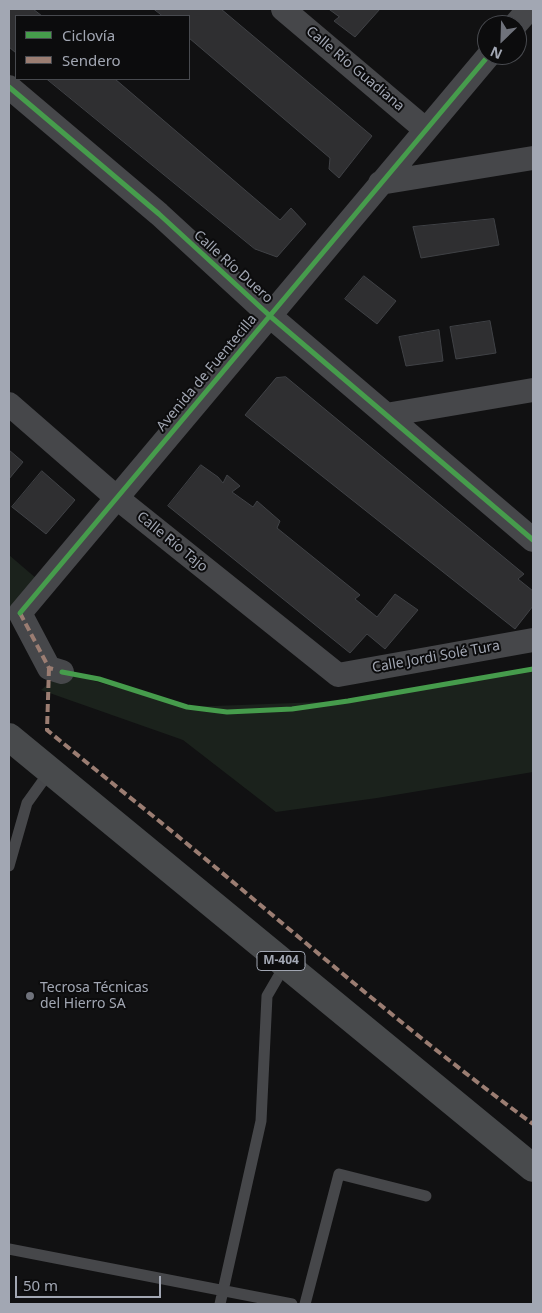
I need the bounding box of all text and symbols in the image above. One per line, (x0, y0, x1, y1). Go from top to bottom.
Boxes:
legend (15, 15, 190, 80)
north arrow (477, 15, 527, 65)
street label: Calle Río Guadiana (302, 23, 408, 115)
text: Ciclovía (62, 25, 115, 45)
text: N (487, 42, 505, 64)
text: Sendero (62, 50, 121, 70)
street label: Calle Río Duero (190, 227, 276, 307)
street label: Avenida de Fuentecilla (153, 311, 261, 435)
street label: Calle Río Tajo (133, 508, 211, 576)
street label: Calle Jordi Solé Tura (371, 637, 501, 677)
road number: M-404 (257, 951, 305, 970)
place label: Tecrosa Técnicas del Hierro SA (40, 980, 149, 1012)
marker: Tecrosa Técnicas del Hierro SA (24, 990, 36, 1002)
scale bar (18, 1266, 164, 1298)
text: 50 m (23, 1275, 58, 1295)

